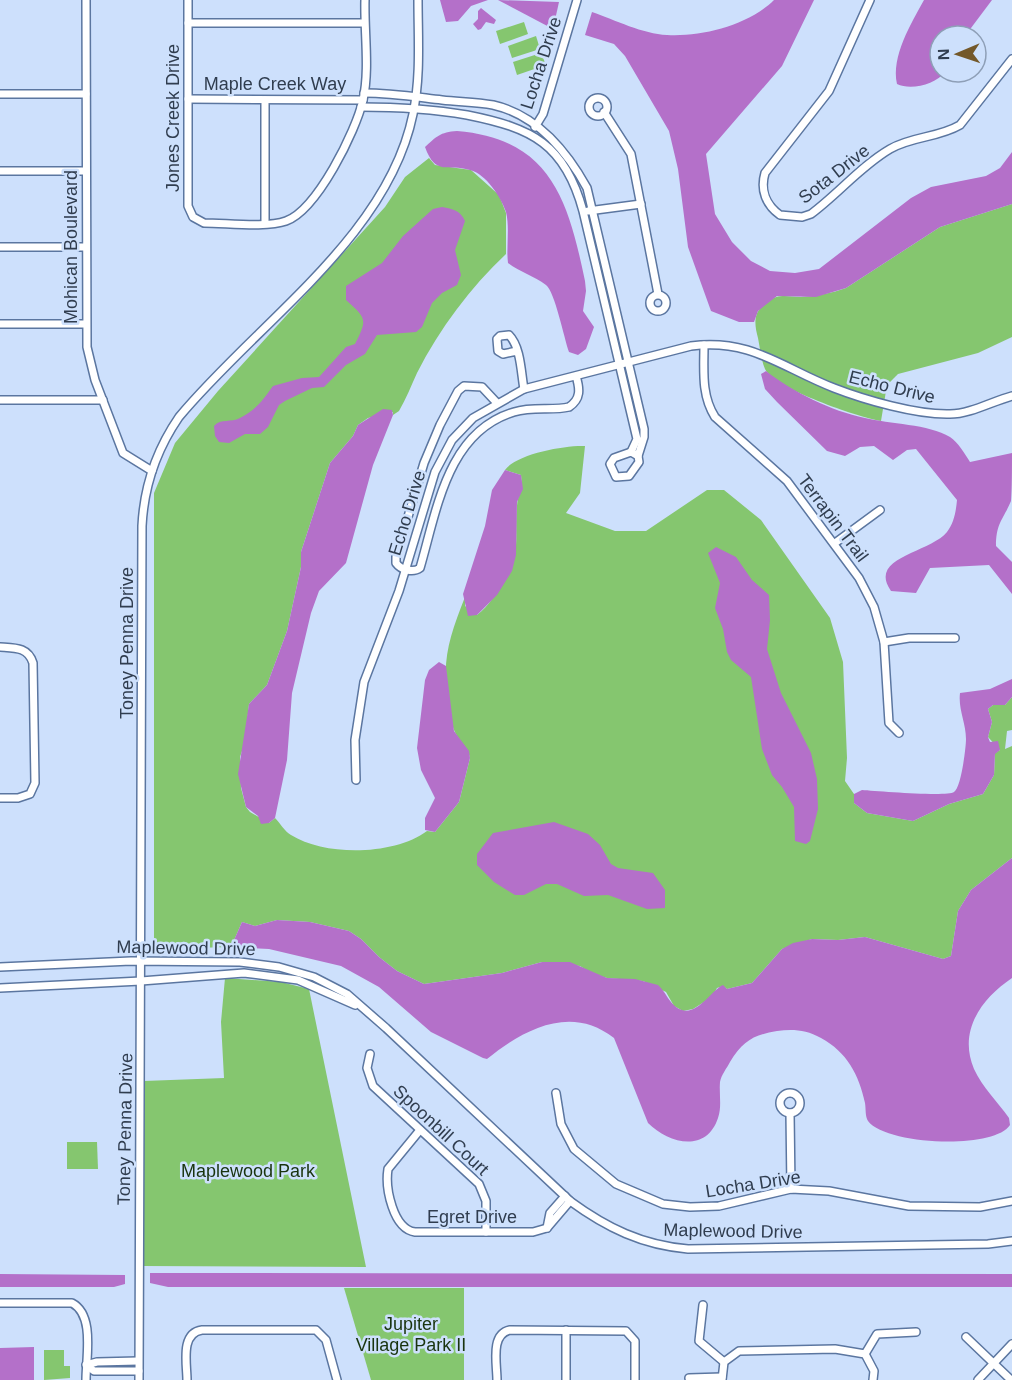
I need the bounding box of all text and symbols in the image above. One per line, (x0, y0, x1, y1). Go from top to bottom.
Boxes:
street label: Locha Drive (517, 14, 565, 112)
north arrow (928, 24, 988, 84)
street label: Jones Creek Drive (163, 44, 183, 192)
text: N (935, 48, 952, 61)
street label: Maple Creek Way (204, 74, 346, 94)
street label: Sota Drive (795, 140, 873, 208)
street label: Mohican Boulevard (61, 170, 81, 324)
street label: Echo Drive (847, 367, 937, 407)
street label: Echo Drive (385, 468, 429, 558)
street label: Terrapin Trail (794, 470, 872, 566)
street label: Toney Penna Drive (117, 567, 137, 719)
street label: Maplewood Drive (116, 937, 256, 959)
street label: Toney Penna Drive (114, 1053, 136, 1205)
street label: Spoonbill Court (389, 1081, 493, 1179)
park label: Maplewood Park (181, 1161, 316, 1181)
street label: Locha Drive (704, 1167, 802, 1201)
street label: Egret Drive (427, 1207, 517, 1227)
street label: Maplewood Drive (663, 1220, 803, 1242)
park label: Jupiter Village Park II (356, 1314, 466, 1355)

